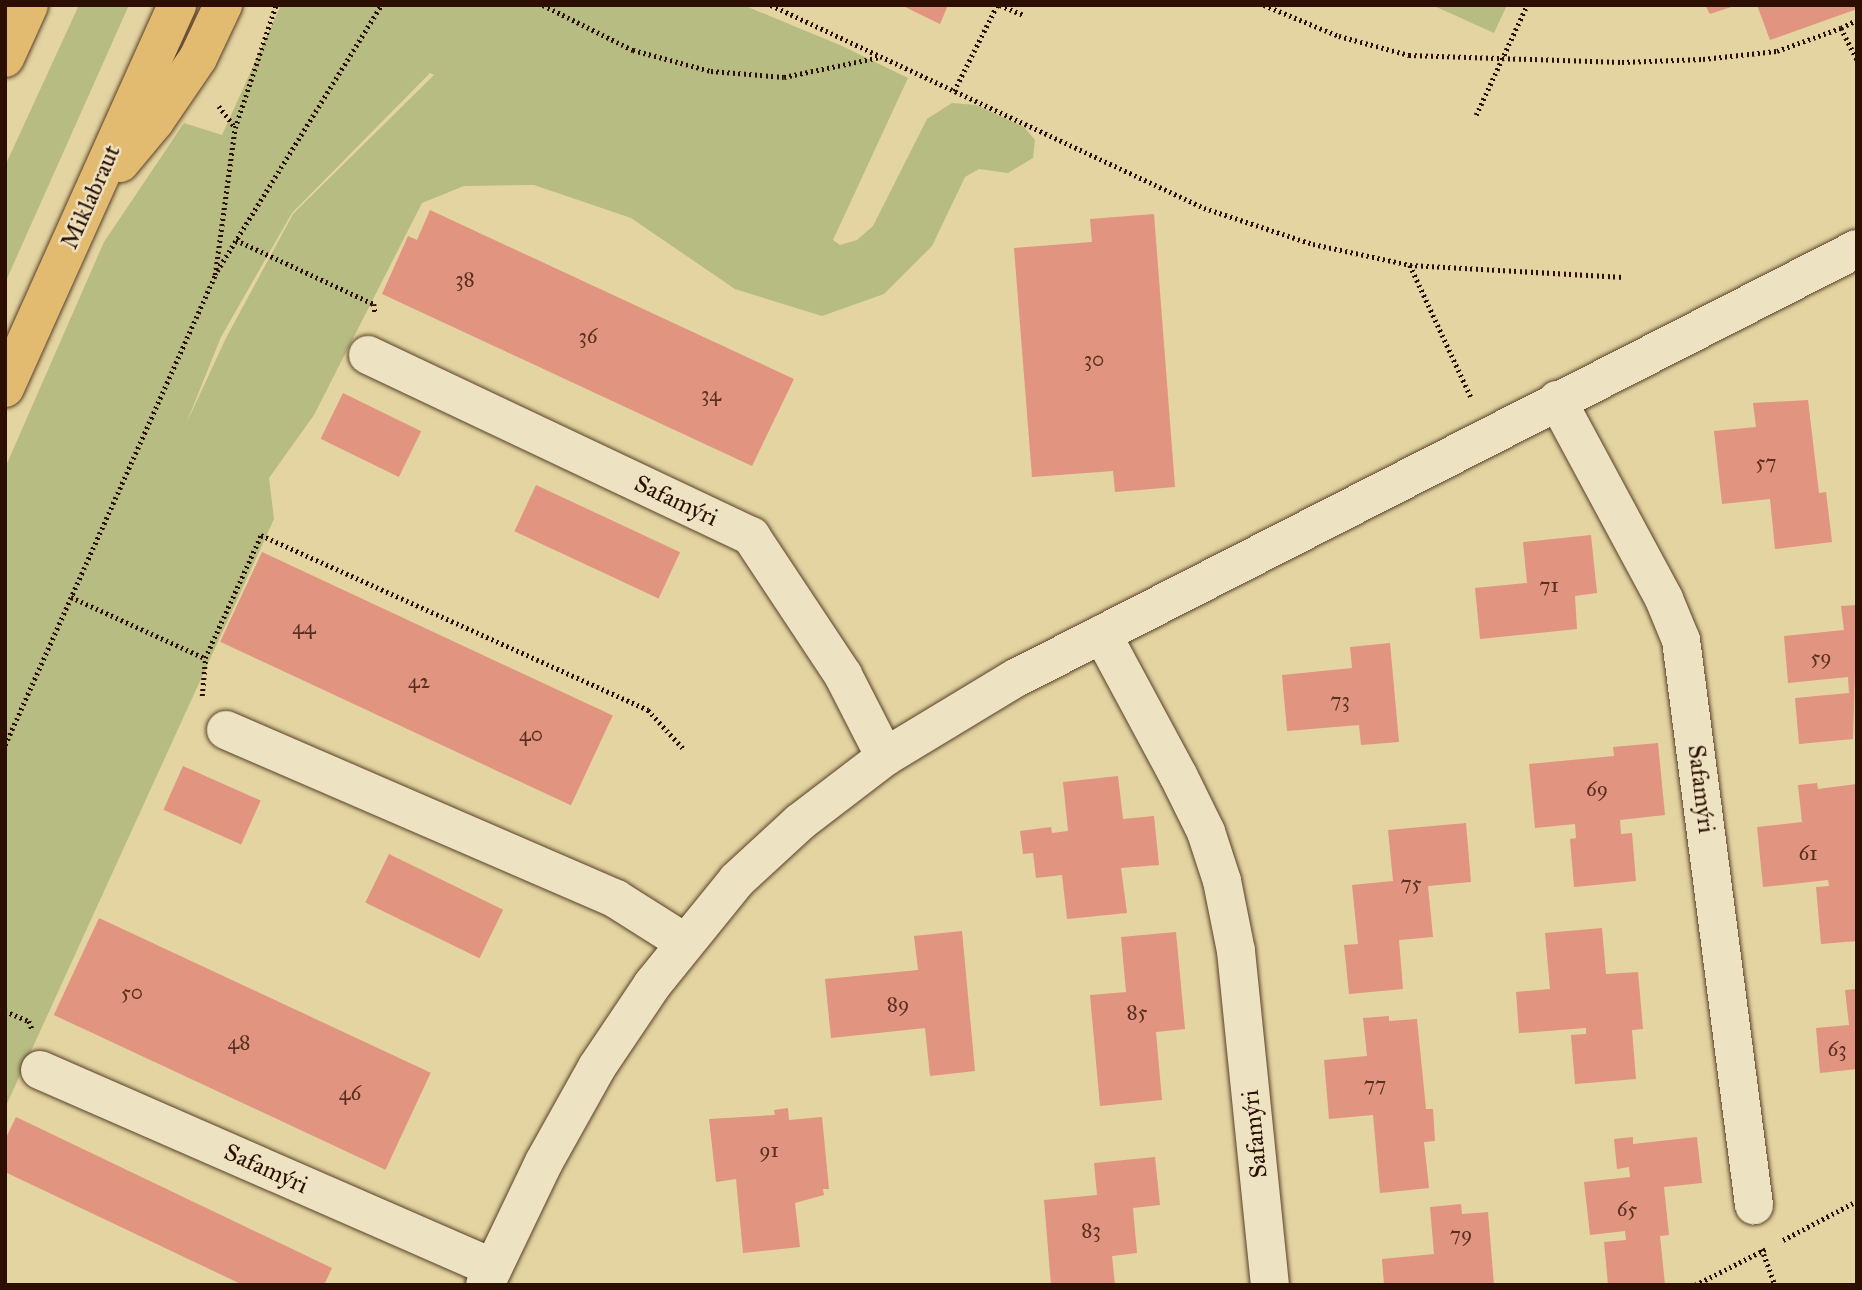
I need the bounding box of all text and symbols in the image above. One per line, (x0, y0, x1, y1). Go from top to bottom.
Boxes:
street label: Miklabraut (55, 140, 127, 254)
house number: 38 (455, 266, 475, 292)
house number: 36 (578, 323, 598, 349)
house number: 30 (1084, 346, 1104, 372)
house number: 34 (701, 381, 721, 407)
house number: 57 (1756, 449, 1776, 475)
street label: Safamýri (630, 469, 722, 533)
house number: 71 (1539, 572, 1559, 598)
house number: 44 (292, 614, 316, 640)
house number: 59 (1810, 644, 1832, 670)
house number: 42 (408, 668, 430, 694)
house number: 73 (1330, 687, 1350, 713)
house number: 40 (519, 721, 543, 747)
street label: Safamýri (1681, 743, 1721, 835)
house number: 69 (1586, 776, 1608, 802)
house number: 61 (1799, 840, 1817, 866)
house number: 75 (1401, 870, 1421, 896)
house number: 50 (121, 979, 143, 1005)
house number: 89 (887, 991, 909, 1017)
house number: 85 (1127, 999, 1147, 1025)
house number: 48 (228, 1029, 250, 1055)
house number: 63 (1827, 1036, 1847, 1062)
house number: 77 (1364, 1071, 1386, 1097)
house number: 46 (339, 1080, 361, 1106)
street label: Safamýri (1236, 1088, 1274, 1180)
house number: 91 (759, 1137, 779, 1163)
street label: Safamýri (220, 1138, 312, 1200)
house number: 65 (1617, 1196, 1637, 1222)
house number: 83 (1081, 1217, 1101, 1243)
house number: 79 (1450, 1221, 1472, 1247)

